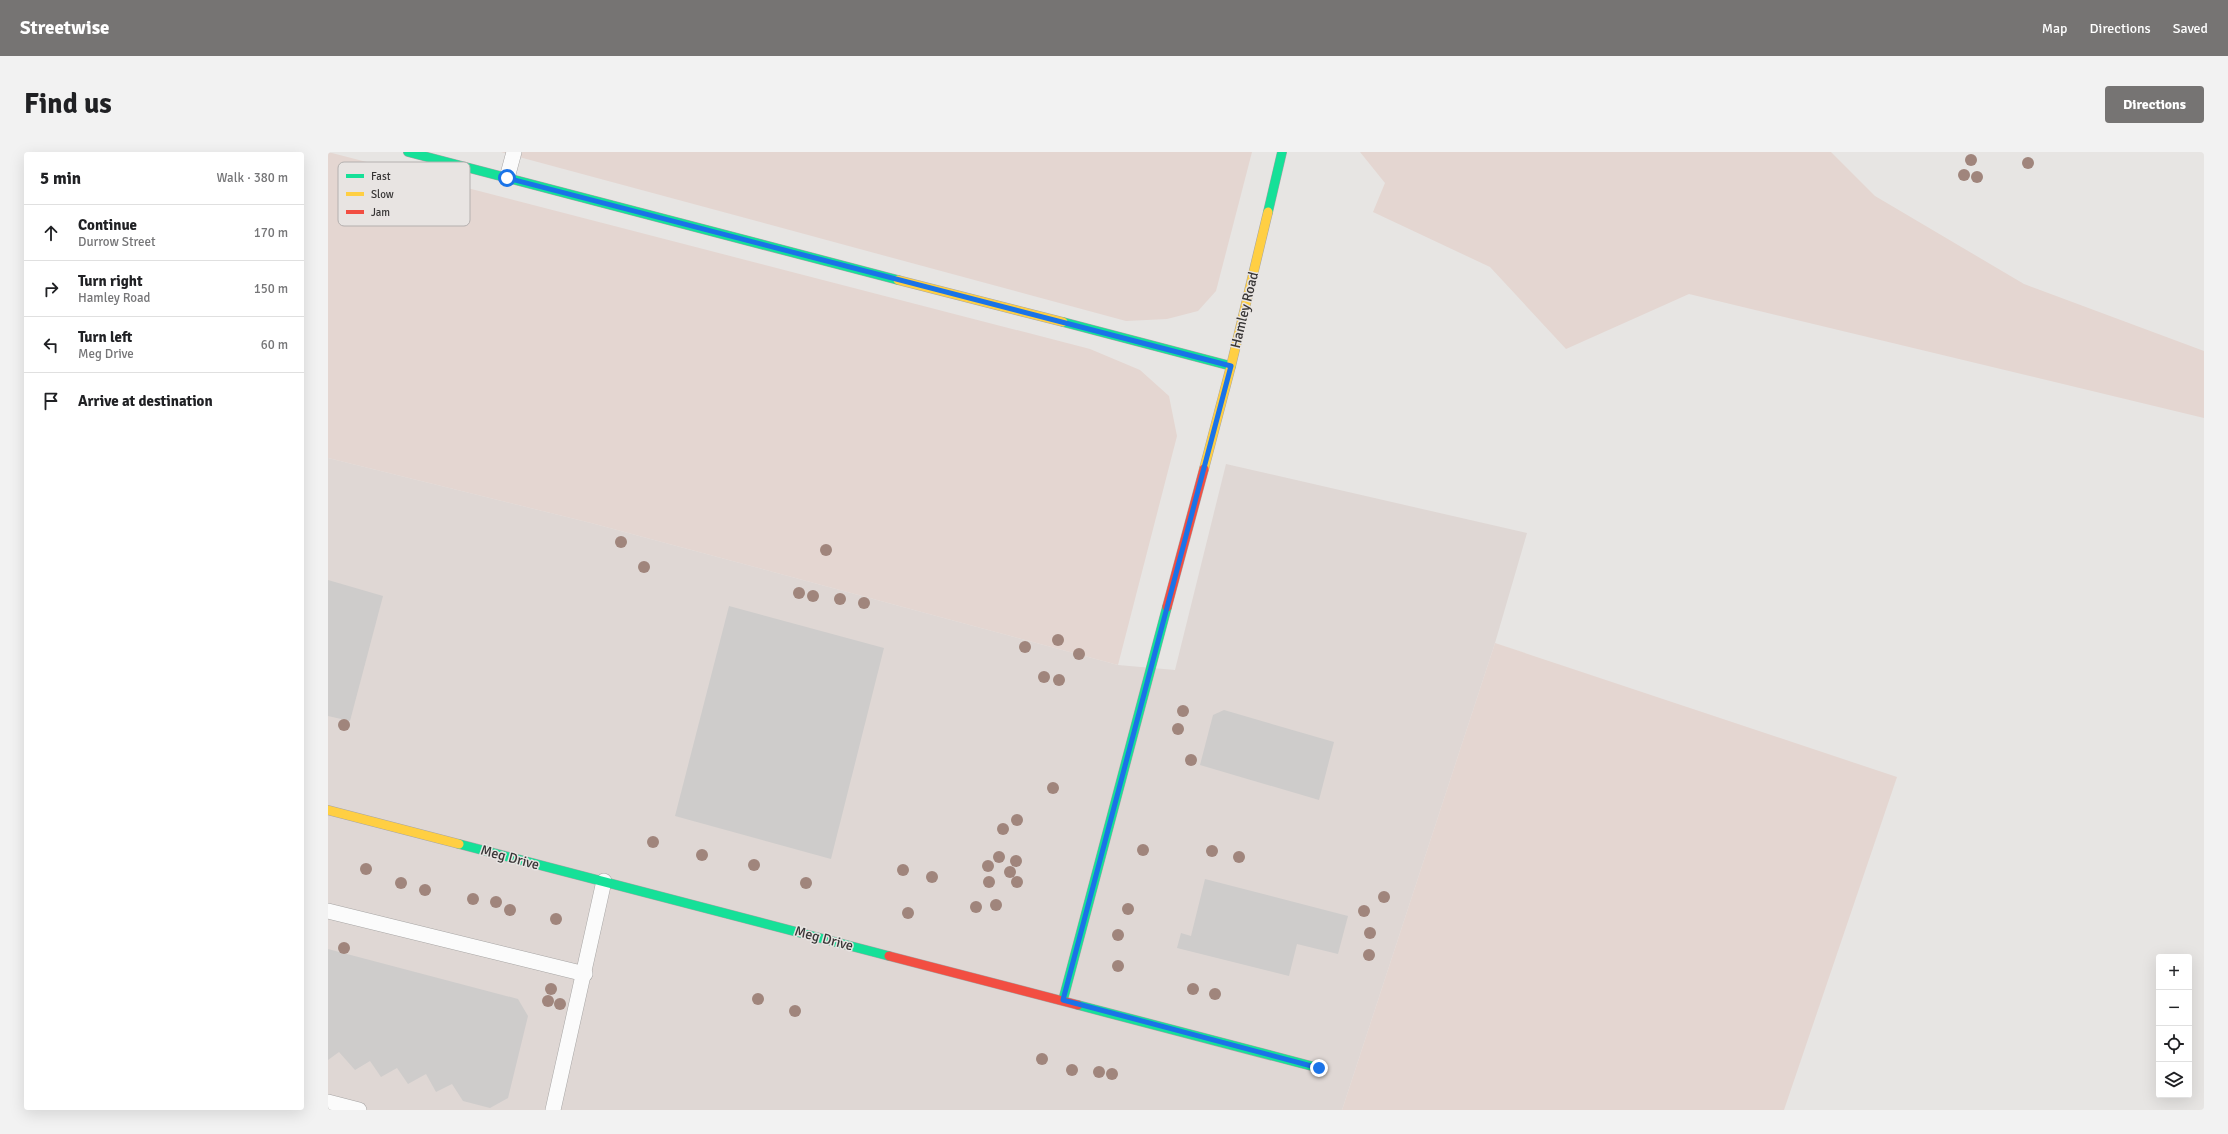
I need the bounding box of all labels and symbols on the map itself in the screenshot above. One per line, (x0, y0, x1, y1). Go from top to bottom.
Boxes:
legend (338, 162, 470, 226)
route start (498, 169, 516, 187)
text: Fast (371, 170, 391, 183)
text: Slow (371, 188, 394, 201)
text: Jam (371, 206, 390, 219)
street label: Hamley Road (1227, 270, 1262, 350)
street label: Meg Drive (479, 841, 541, 873)
street label: Meg Drive (793, 922, 855, 954)
route end (1310, 1059, 1328, 1077)

